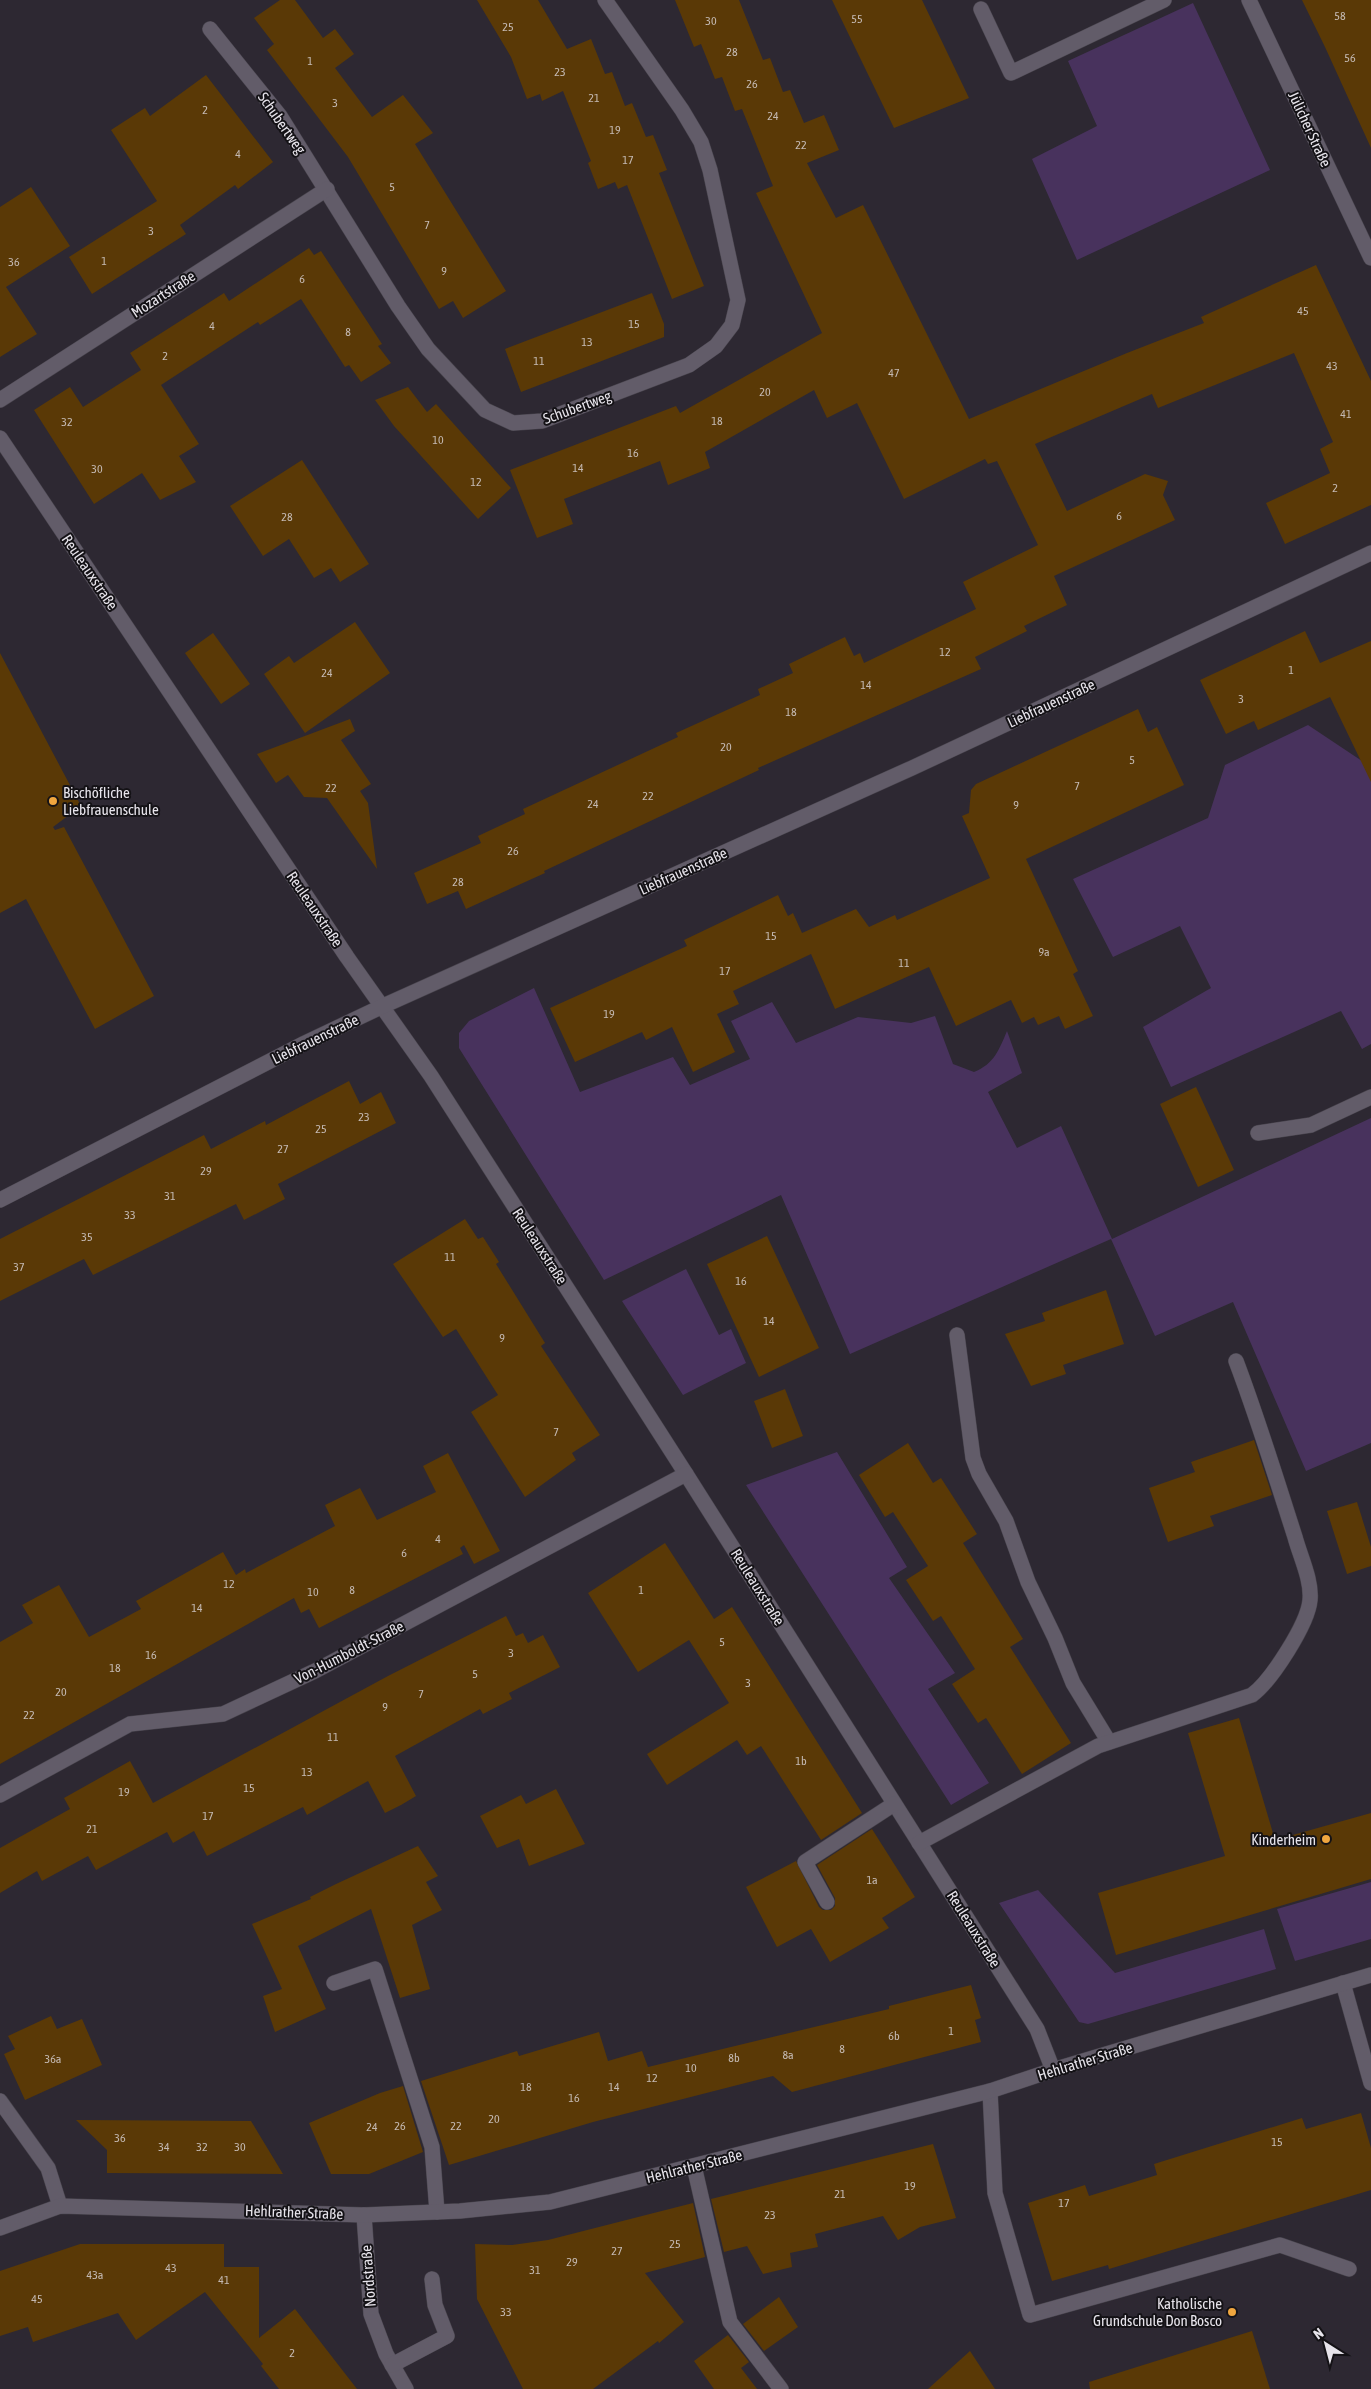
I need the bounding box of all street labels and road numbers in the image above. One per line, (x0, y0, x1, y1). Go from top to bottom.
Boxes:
street label: Schubertweg (255, 89, 310, 157)
street label: Jülicher Straße (1285, 89, 1335, 170)
street label: Mozartstraße (128, 267, 198, 321)
street label: Schubertweg (541, 387, 614, 427)
street label: Reuleauxstraße (59, 531, 121, 613)
street label: Liebfrauenstraße (1005, 675, 1098, 731)
street label: Liebfrauenstraße (636, 844, 730, 898)
street label: Reuleauxstraße (284, 868, 346, 950)
street label: Liebfrauenstraße (269, 1011, 361, 1067)
street label: Reuleauxstraße (509, 1205, 571, 1287)
street label: Reuleauxstraße (728, 1546, 788, 1629)
street label: Von-Humboldt-Straße (291, 1617, 407, 1687)
street label: Reuleauxstraße (944, 1888, 1004, 1971)
street label: Hehlrather Straße (1035, 2038, 1135, 2084)
street label: Hehlrather Straße (644, 2146, 744, 2186)
street label: Hehlrather Straße (245, 2202, 344, 2222)
street label: Nordstraße (357, 2244, 379, 2308)

